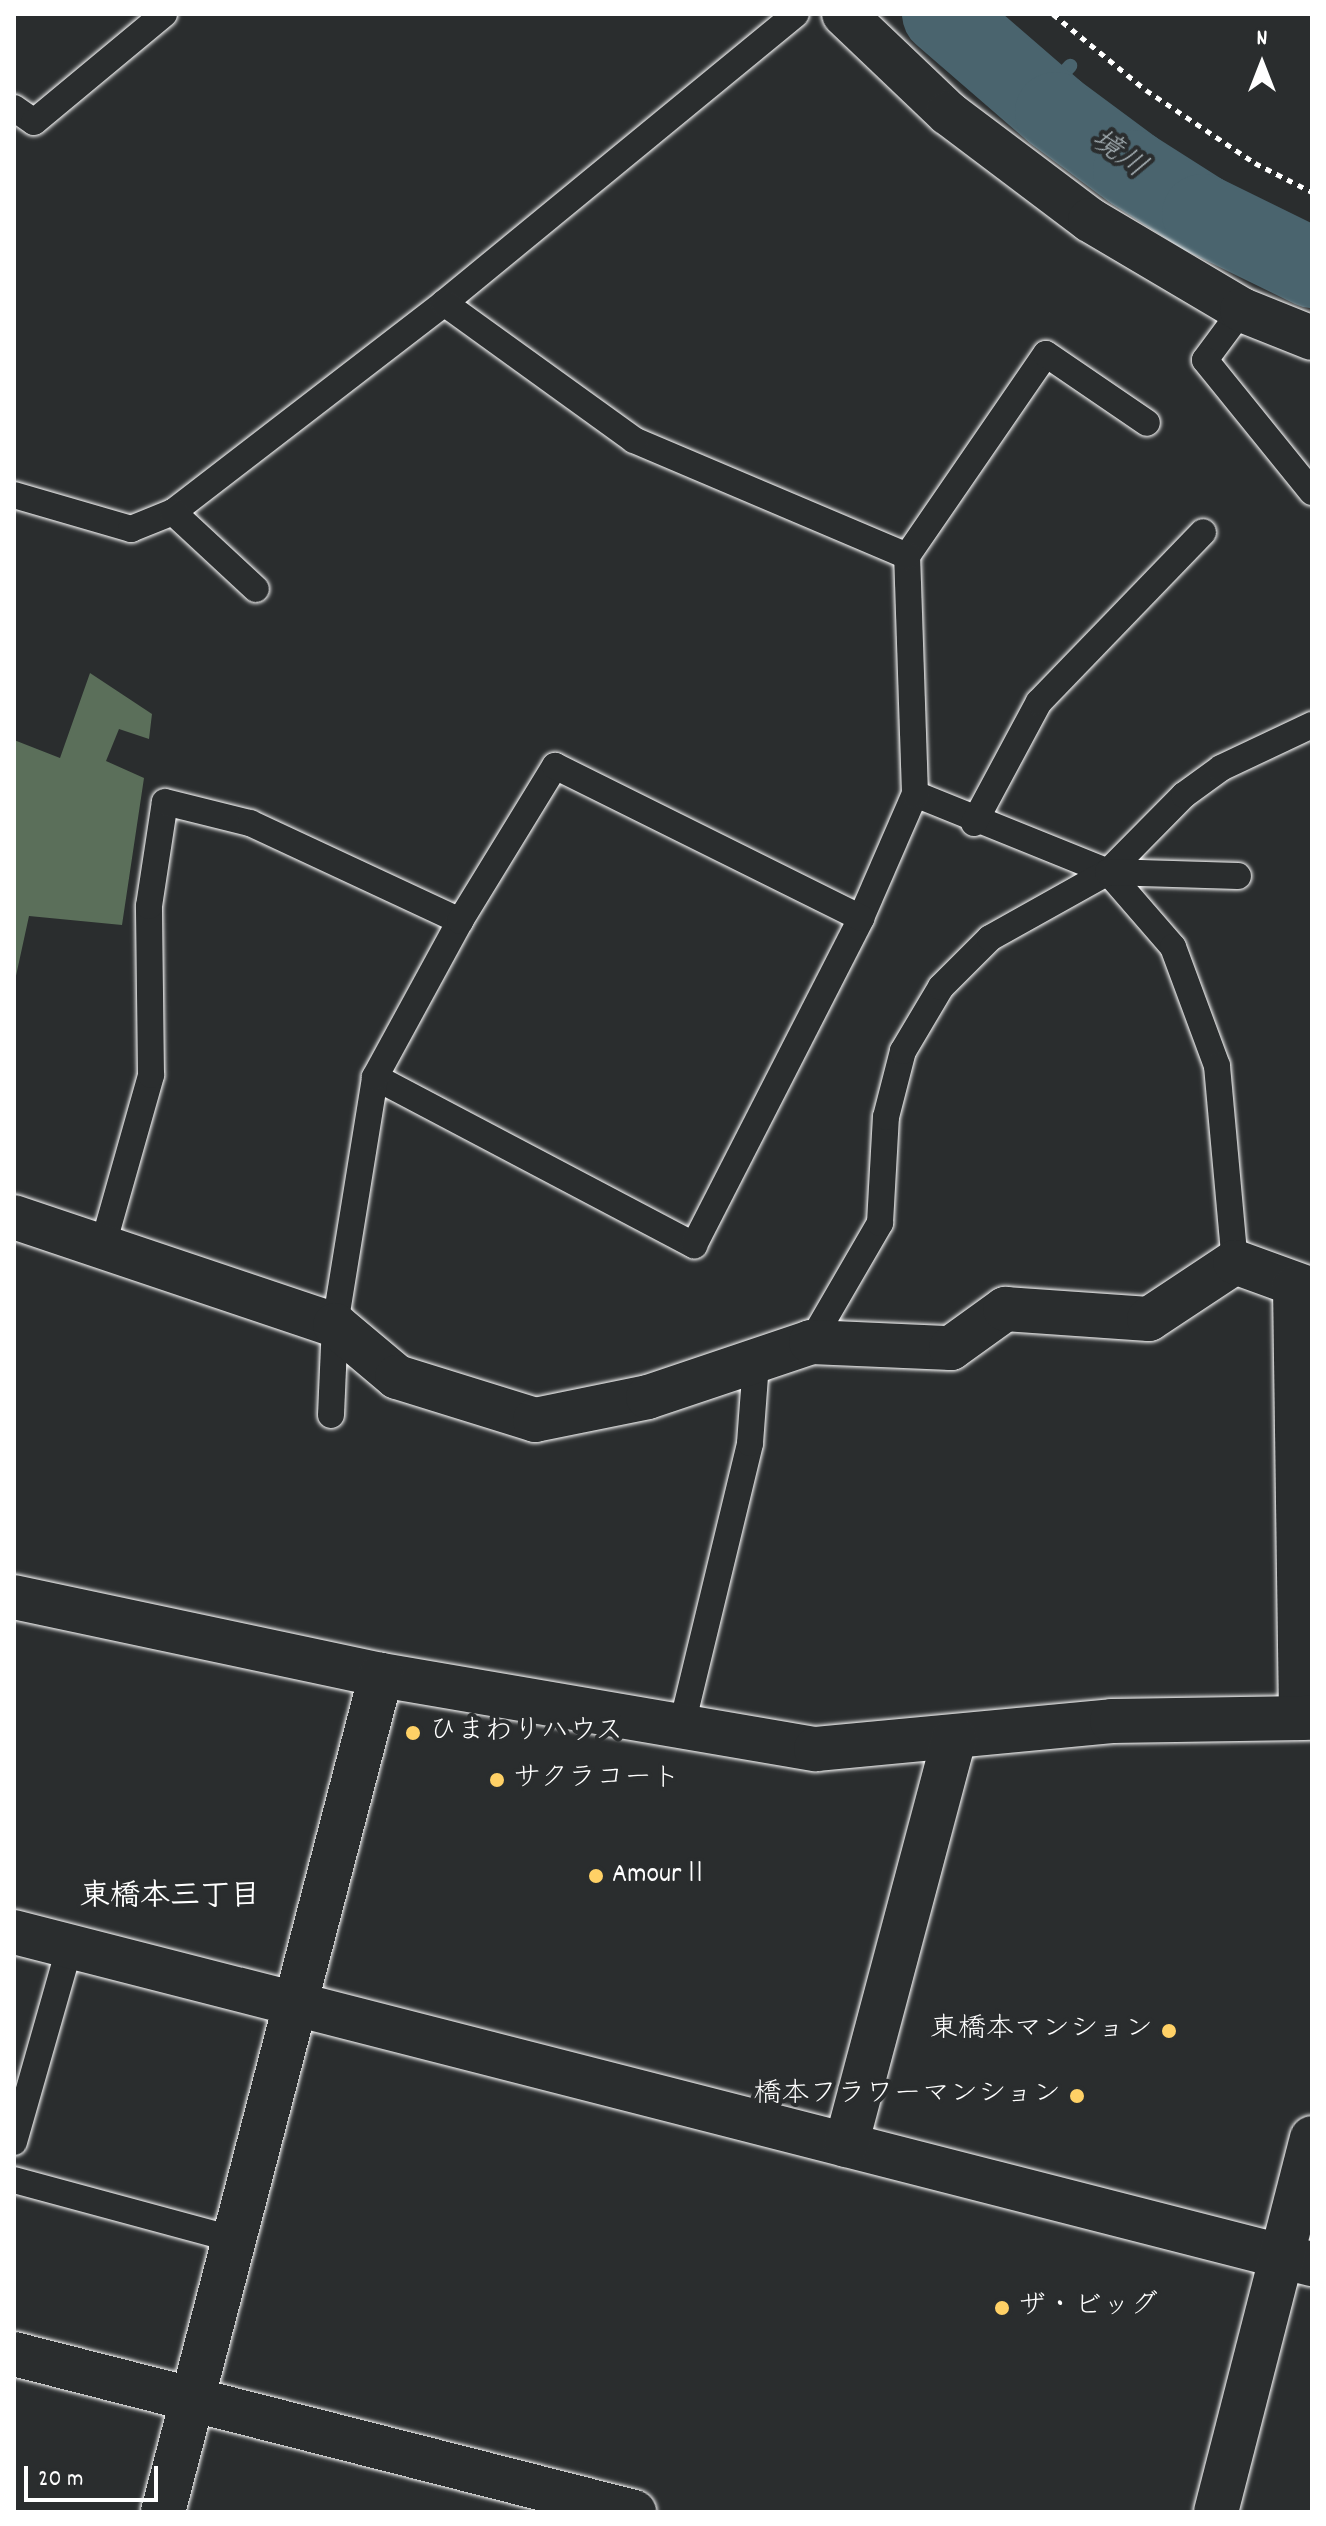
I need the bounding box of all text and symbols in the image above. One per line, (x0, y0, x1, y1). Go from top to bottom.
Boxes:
north arrow (1222, 24, 1302, 104)
text: N (1257, 24, 1267, 55)
water label: 境川 (1082, 124, 1152, 188)
place label: ひまわりハウス (429, 1716, 625, 1750)
marker: ひまわりハウス (404, 1724, 422, 1742)
place label: サクラコート (513, 1763, 681, 1797)
marker: サクラコート (488, 1771, 506, 1789)
place label: AmourⅡ (612, 1859, 709, 1893)
marker: AmourⅡ (587, 1867, 605, 1885)
district label: 東橋本三丁目 (80, 1881, 260, 1917)
place label: 東橋本マンション (929, 2014, 1153, 2048)
marker: 東橋本マンション (1160, 2022, 1178, 2040)
place label: 橋本フラワーマンション (753, 2079, 1061, 2113)
marker: 橋本フラワーマンション (1068, 2087, 1086, 2105)
place label: ザ・ビッグ (1018, 2291, 1158, 2325)
marker: ザ・ビッグ (993, 2299, 1011, 2317)
scale bar (28, 2450, 162, 2500)
text: 20 m (38, 2463, 84, 2497)

